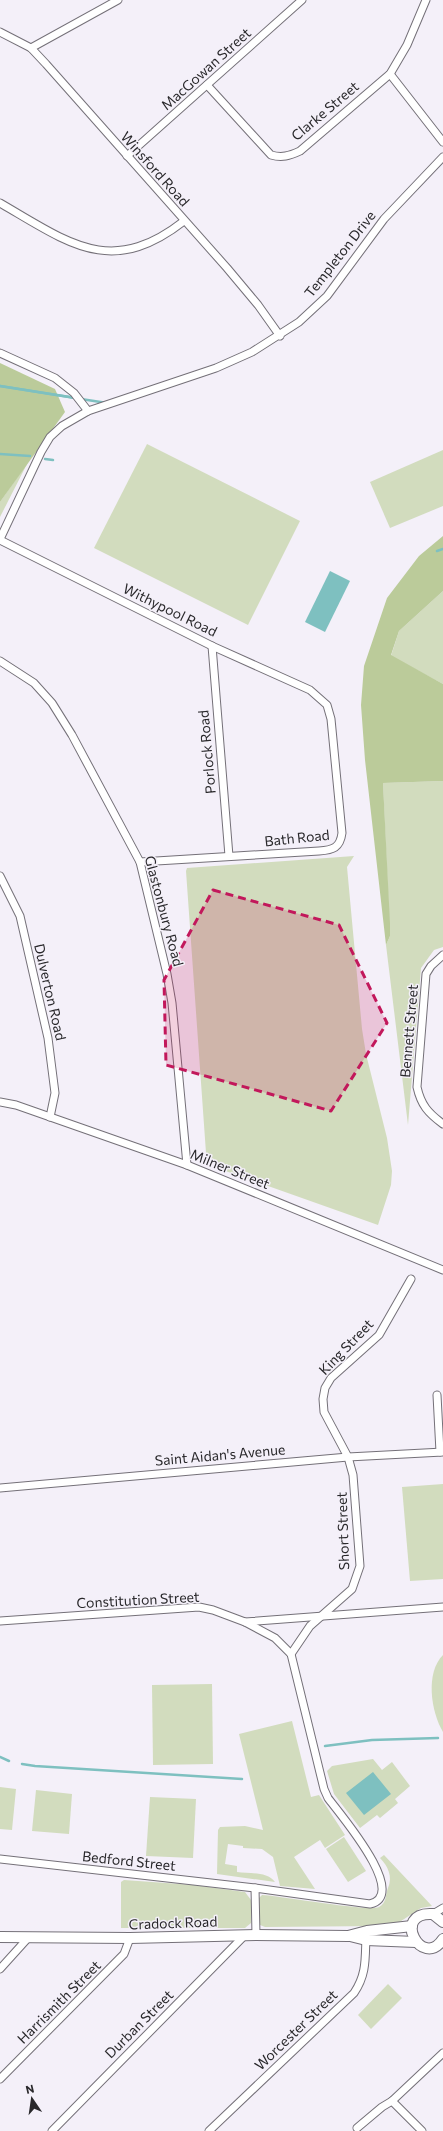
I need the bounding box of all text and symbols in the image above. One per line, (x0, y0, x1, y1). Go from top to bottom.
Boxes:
street label: MacGowan Street (157, 24, 254, 113)
street label: Clarke Street (287, 77, 362, 144)
street label: Winsford Road (117, 128, 193, 210)
street label: Templeton Drive (301, 207, 379, 300)
street label: Withypool Road (120, 579, 220, 640)
street label: Porlock Road (194, 709, 219, 795)
street label: Bath Road (263, 826, 330, 849)
street label: Glastonbury Road (142, 854, 187, 968)
street label: Dulverton Road (31, 942, 70, 1042)
street label: Bennett Street (396, 983, 421, 1078)
street label: Milner Street (188, 1145, 272, 1192)
street label: King Street (315, 1315, 377, 1378)
street label: Saint Aidan's Avenue (154, 1440, 286, 1469)
street label: Short Street (333, 1491, 352, 1570)
street label: Constitution Street (76, 1588, 200, 1611)
street label: Bedford Street (82, 1847, 177, 1874)
street label: Cradock Road (128, 1912, 218, 1933)
street label: Harrismith Street (13, 1956, 104, 2047)
street label: Durban Street (101, 1986, 177, 2061)
street label: Worcester Street (251, 1986, 341, 2073)
north arrow (12, 2079, 52, 2119)
text: N (24, 2082, 35, 2096)

